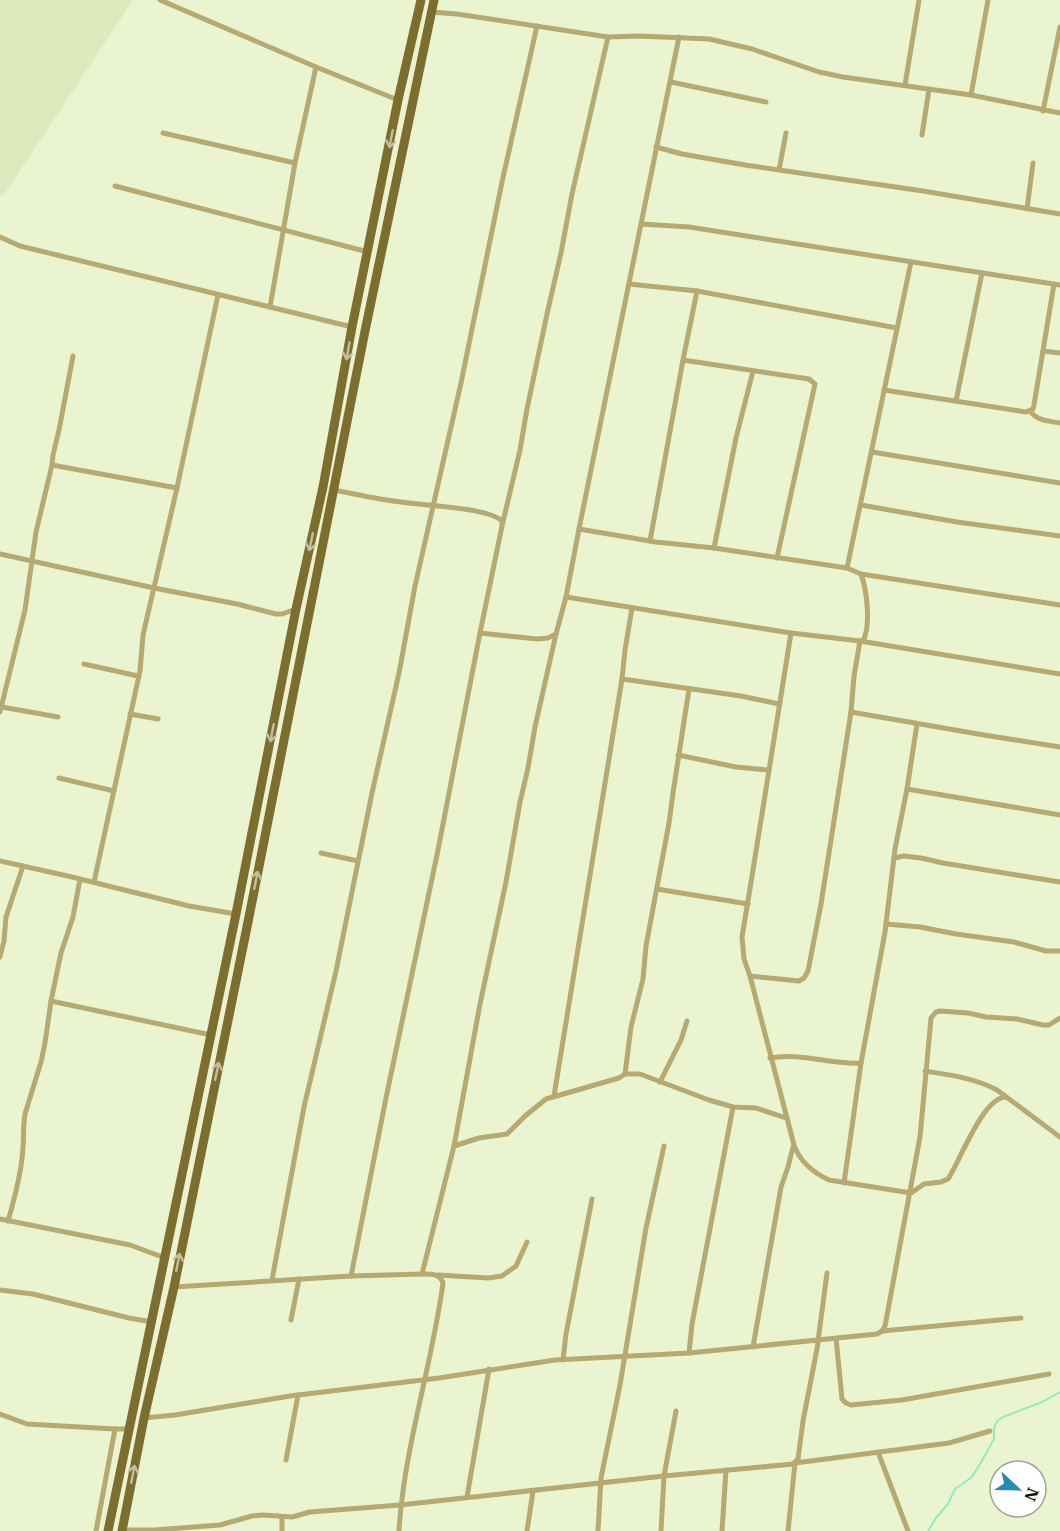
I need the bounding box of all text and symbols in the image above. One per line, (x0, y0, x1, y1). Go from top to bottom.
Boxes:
one-way arrow (384, 129, 396, 148)
one-way arrow (342, 340, 353, 360)
one-way arrow (304, 533, 316, 552)
one-way arrow (266, 723, 277, 743)
one-way arrow (251, 871, 262, 891)
one-way arrow (212, 1062, 224, 1081)
one-way arrow (173, 1253, 185, 1272)
north arrow (988, 1459, 1048, 1519)
one-way arrow (128, 1464, 139, 1484)
text: N (1020, 1485, 1044, 1504)

